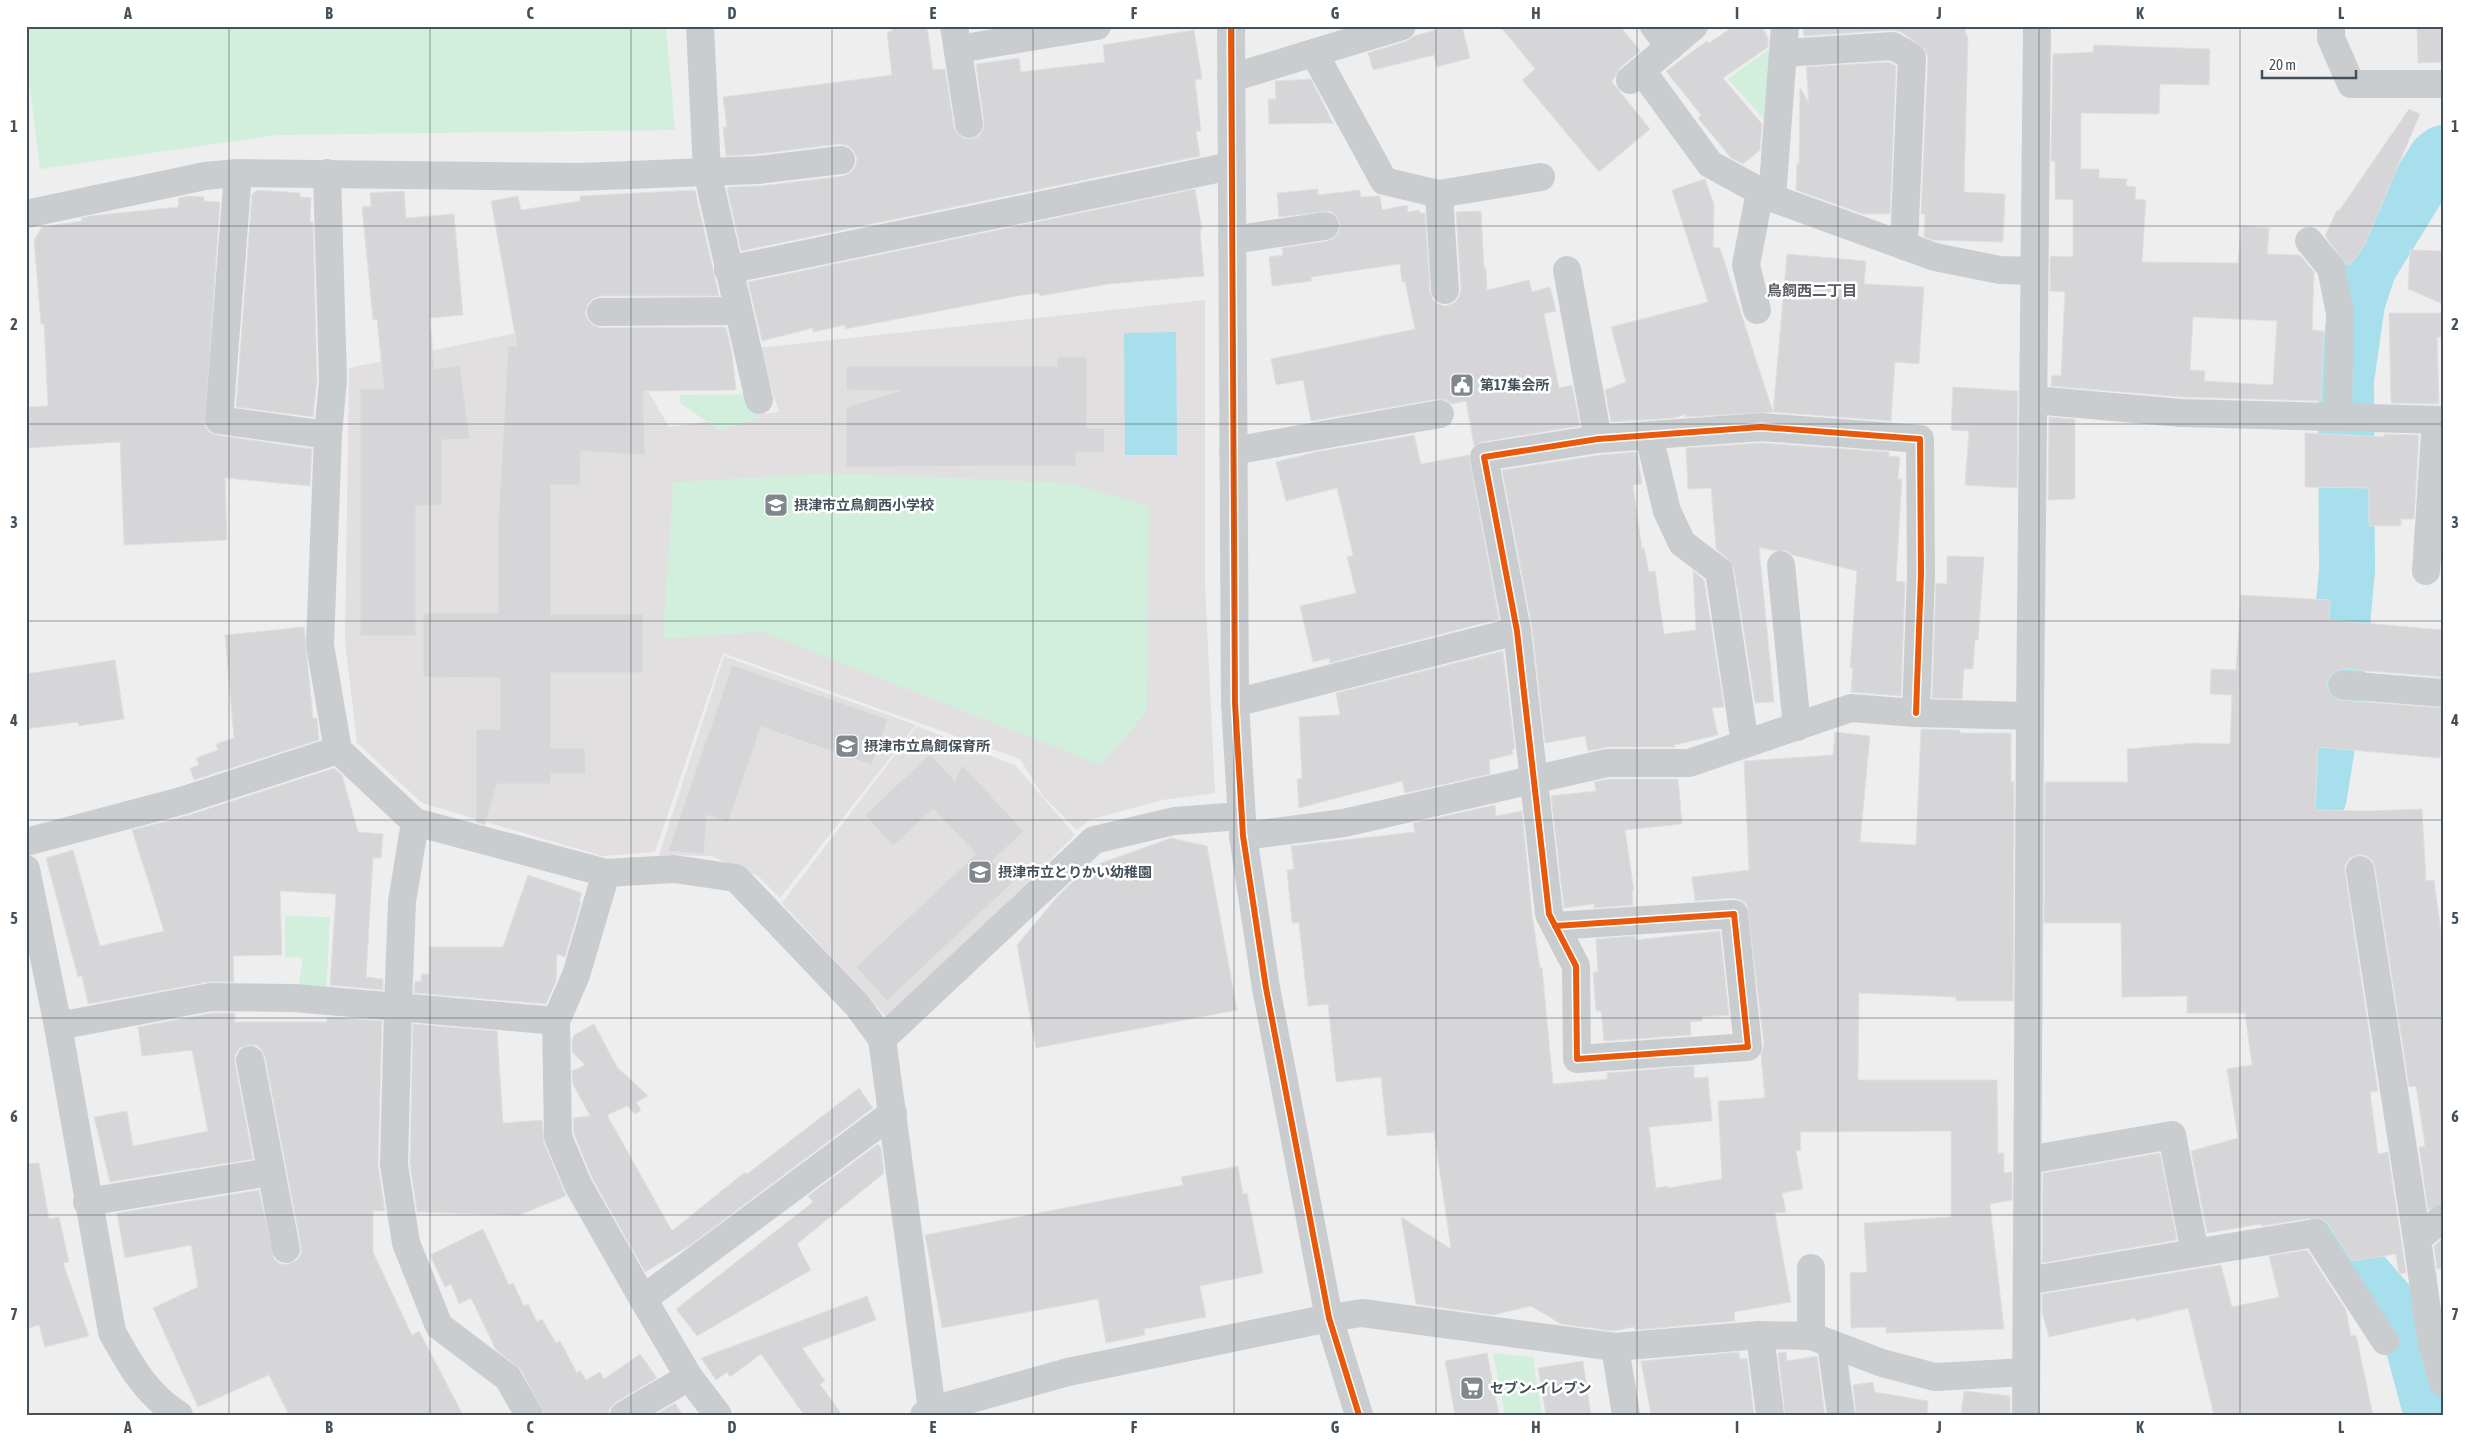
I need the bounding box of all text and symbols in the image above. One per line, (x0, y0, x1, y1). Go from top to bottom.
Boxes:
text: A (123, 4, 132, 22)
text: B (325, 4, 333, 22)
text: C (526, 4, 534, 22)
text: D (728, 4, 737, 22)
text: E (930, 4, 937, 22)
text: F (1131, 4, 1138, 22)
text: G (1331, 4, 1340, 22)
text: H (1531, 4, 1541, 22)
text: I (1735, 4, 1739, 22)
text: J (1935, 4, 1942, 22)
text: K (2136, 4, 2144, 22)
text: L (2338, 4, 2345, 22)
scale bar (2262, 48, 2355, 80)
text: 20 m (2269, 56, 2296, 73)
text: 1 (10, 117, 18, 135)
text: 1 (2451, 117, 2459, 135)
district label: 鳥飼西二丁目 (1767, 282, 1857, 299)
text: 2 (10, 315, 18, 333)
text: 2 (2451, 315, 2459, 333)
public building icon: 第17集会所 (1449, 372, 1475, 398)
place label: 第17集会所 (1480, 377, 1549, 393)
school or university icon: 摂津市立鳥飼西小学校 (763, 492, 789, 518)
place label: 摂津市立鳥飼西小学校 (794, 497, 934, 513)
text: 3 (10, 513, 18, 531)
text: 3 (2451, 513, 2459, 531)
text: 4 (9, 711, 18, 729)
text: 4 (2450, 711, 2459, 729)
school or university icon: 摂津市立鳥飼保育所 (834, 733, 860, 759)
place label: 摂津市立鳥飼保育所 (864, 738, 990, 754)
school or university icon: 摂津市立とりかい幼稚園 (967, 859, 993, 885)
place label: 摂津市立とりかい幼稚園 (998, 864, 1152, 880)
text: 5 (10, 909, 18, 927)
text: 5 (2451, 909, 2459, 927)
text: 6 (10, 1107, 18, 1125)
text: 6 (2451, 1107, 2459, 1125)
text: 7 (10, 1305, 18, 1323)
text: 7 (2451, 1305, 2459, 1323)
supermarket icon: セブン-イレブン (1459, 1375, 1485, 1401)
place label: セブン-イレブン (1490, 1380, 1592, 1396)
text: A (123, 1418, 132, 1436)
text: B (325, 1418, 333, 1436)
text: C (526, 1418, 534, 1436)
text: D (728, 1418, 737, 1436)
text: E (930, 1418, 937, 1436)
text: F (1131, 1418, 1138, 1436)
text: G (1331, 1418, 1340, 1436)
text: H (1531, 1418, 1541, 1436)
text: I (1735, 1418, 1739, 1436)
text: J (1935, 1418, 1942, 1436)
text: K (2136, 1418, 2144, 1436)
text: L (2338, 1418, 2345, 1436)

